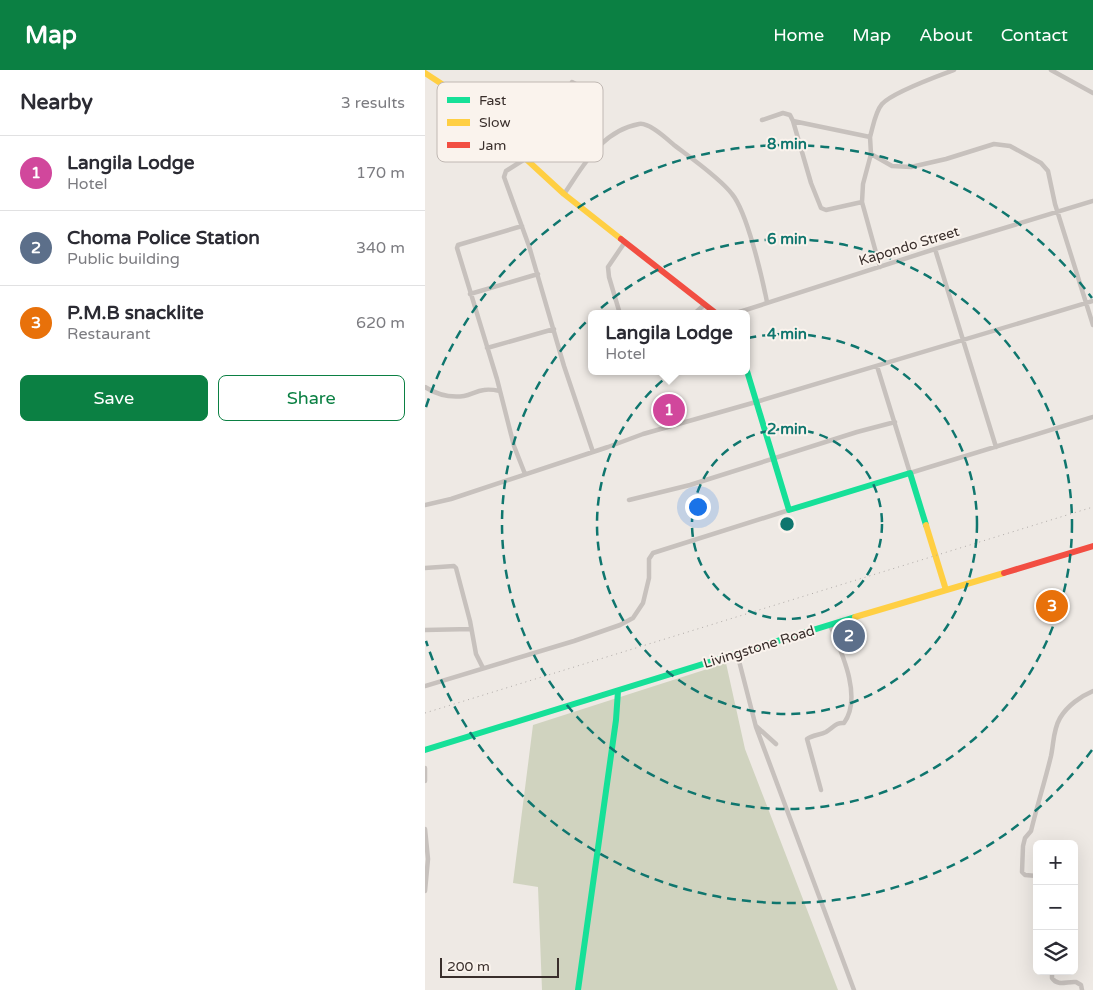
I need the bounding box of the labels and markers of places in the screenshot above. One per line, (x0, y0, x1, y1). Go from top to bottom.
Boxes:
pin: 1 (653, 391, 685, 429)
centre of rings (778, 515, 796, 533)
pin: 3 (1036, 587, 1068, 625)
pin: 2 (833, 617, 865, 655)

